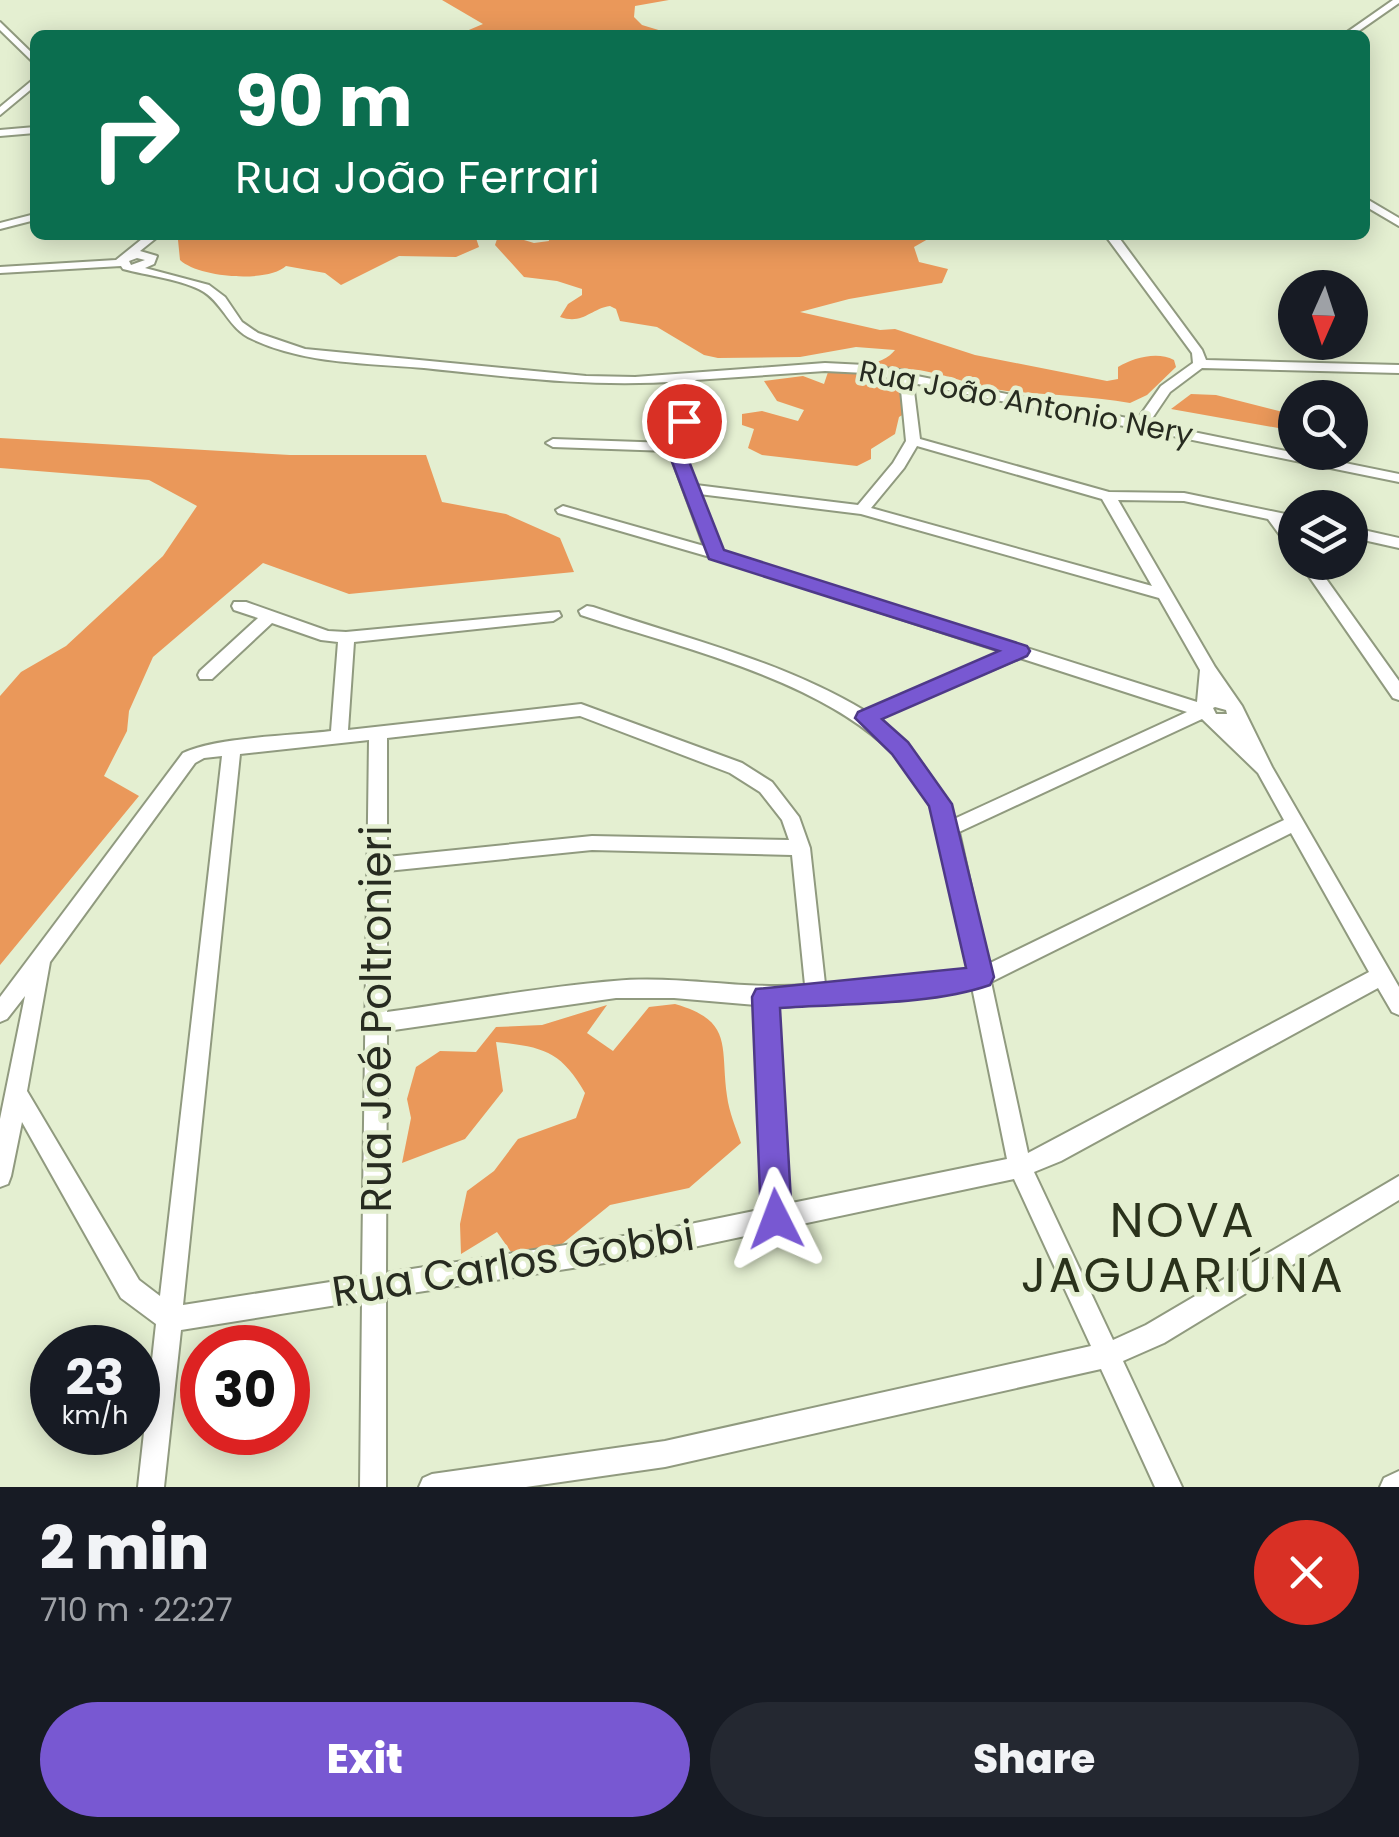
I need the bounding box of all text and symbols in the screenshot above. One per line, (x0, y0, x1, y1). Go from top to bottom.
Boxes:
text: 90 m (235, 52, 413, 151)
icon: right (70, 70, 200, 200)
text: Rua João Ferrari (235, 146, 600, 209)
north arrow (1278, 270, 1368, 360)
map controls (1278, 270, 1368, 580)
street label: Rua João Antonio Nery (855, 349, 1197, 456)
pin (642, 379, 727, 464)
button: search (1278, 380, 1368, 470)
icon: arrive (657, 394, 712, 449)
button: layers (1278, 490, 1368, 580)
street label: Rua Joé Poltronieri (347, 825, 406, 1213)
position arrow (724, 1167, 828, 1271)
district label: NOVA JAGUARIÚNA (1021, 1187, 1345, 1309)
street label: Rua Carlos Gobbi (328, 1206, 698, 1321)
speed limit sign: 30 (180, 1325, 310, 1455)
text: 23 (66, 1342, 124, 1413)
text: km/h (62, 1398, 128, 1433)
text: 2 min (40, 1506, 209, 1590)
button: close (1254, 1520, 1359, 1625)
text: 710 m · 22:27 (40, 1587, 233, 1632)
button: Exit (40, 1702, 690, 1817)
button: Share (710, 1702, 1359, 1817)

